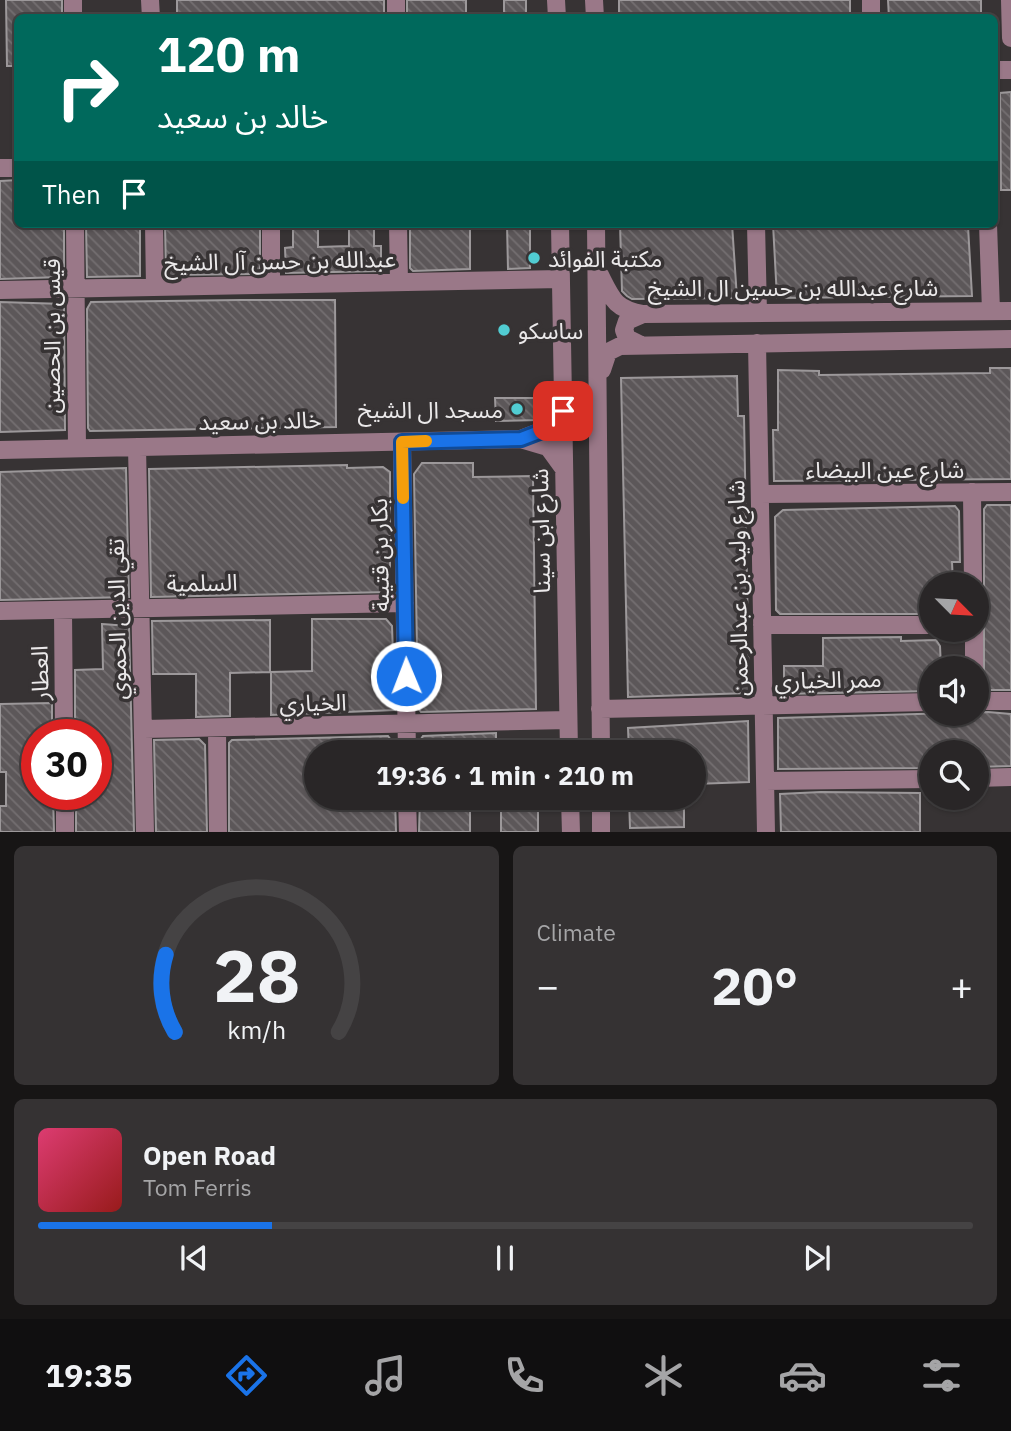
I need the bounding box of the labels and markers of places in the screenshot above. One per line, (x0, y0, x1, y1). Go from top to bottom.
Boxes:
place label: مكتبة الفوائد (548, 243, 662, 273)
marker: مكتبة الفوائد (526, 250, 542, 266)
place label: ساسكو (518, 315, 583, 345)
marker: ساسكو (496, 322, 512, 338)
pin (533, 381, 593, 441)
place label: مسجد ال الشيخ (358, 394, 503, 427)
marker: مسجد ال الشيخ (509, 401, 525, 417)

